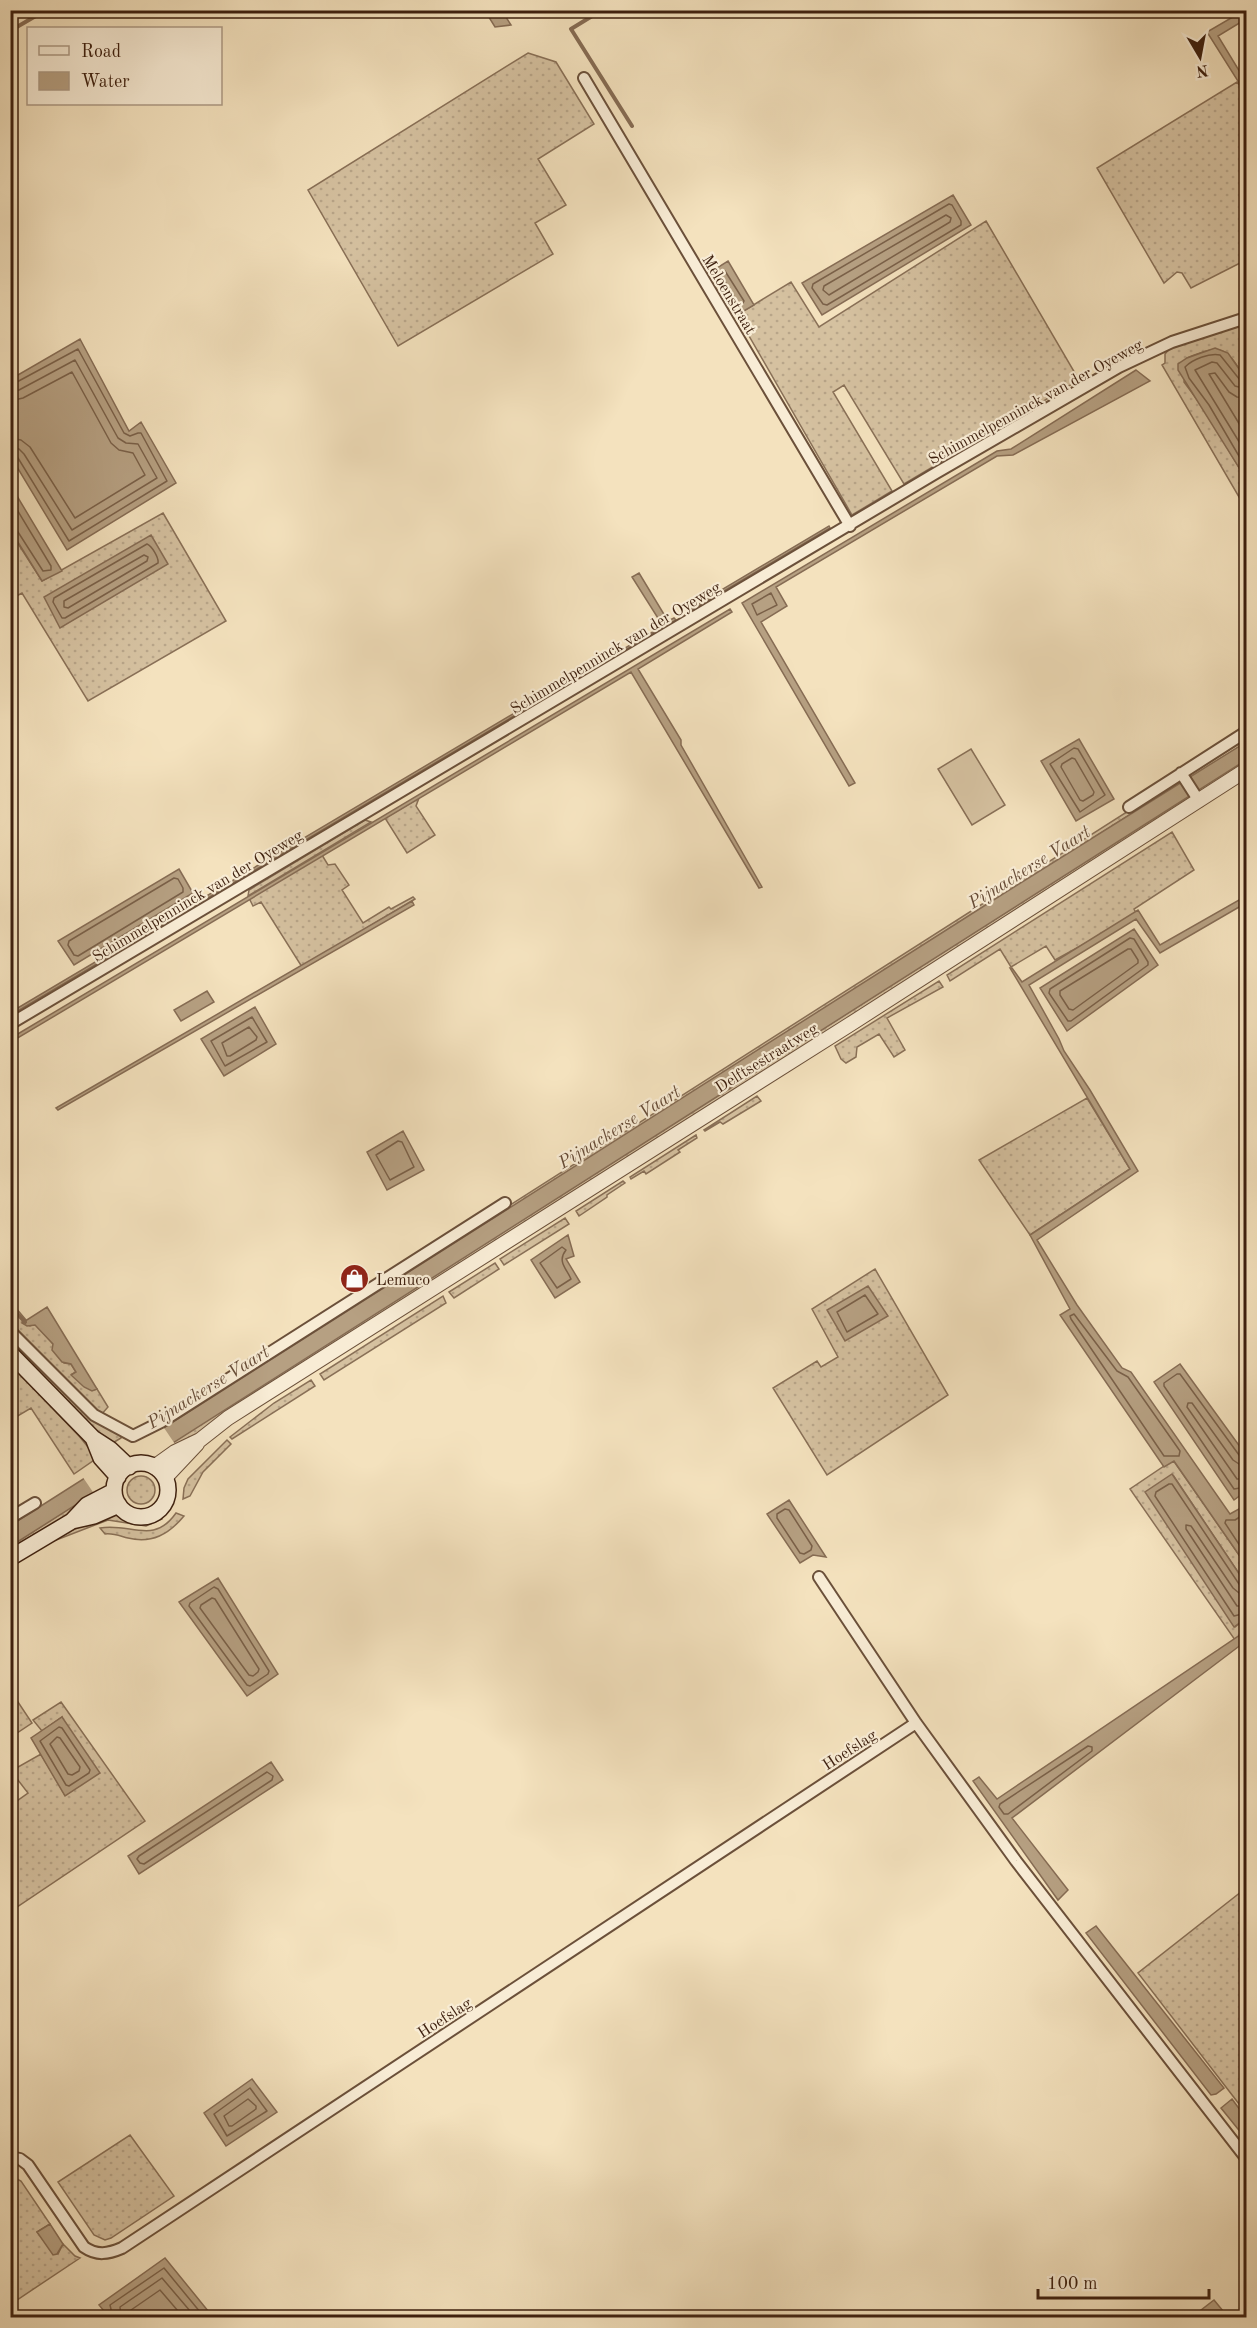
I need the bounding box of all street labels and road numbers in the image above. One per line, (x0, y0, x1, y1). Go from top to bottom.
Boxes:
street label: Meloenstraat (698, 253, 758, 338)
street label: Schimmelpenninck van der Oyeweg (926, 337, 1146, 468)
street label: Schimmelpenninck van der Oyeweg (508, 579, 724, 718)
street label: Schimmelpenninck van der Oyeweg (90, 827, 306, 966)
street label: Delftsestraatweg (713, 1021, 821, 1097)
street label: Hoefslag (820, 1727, 880, 1774)
street label: Hoefslag (415, 1995, 475, 2042)

